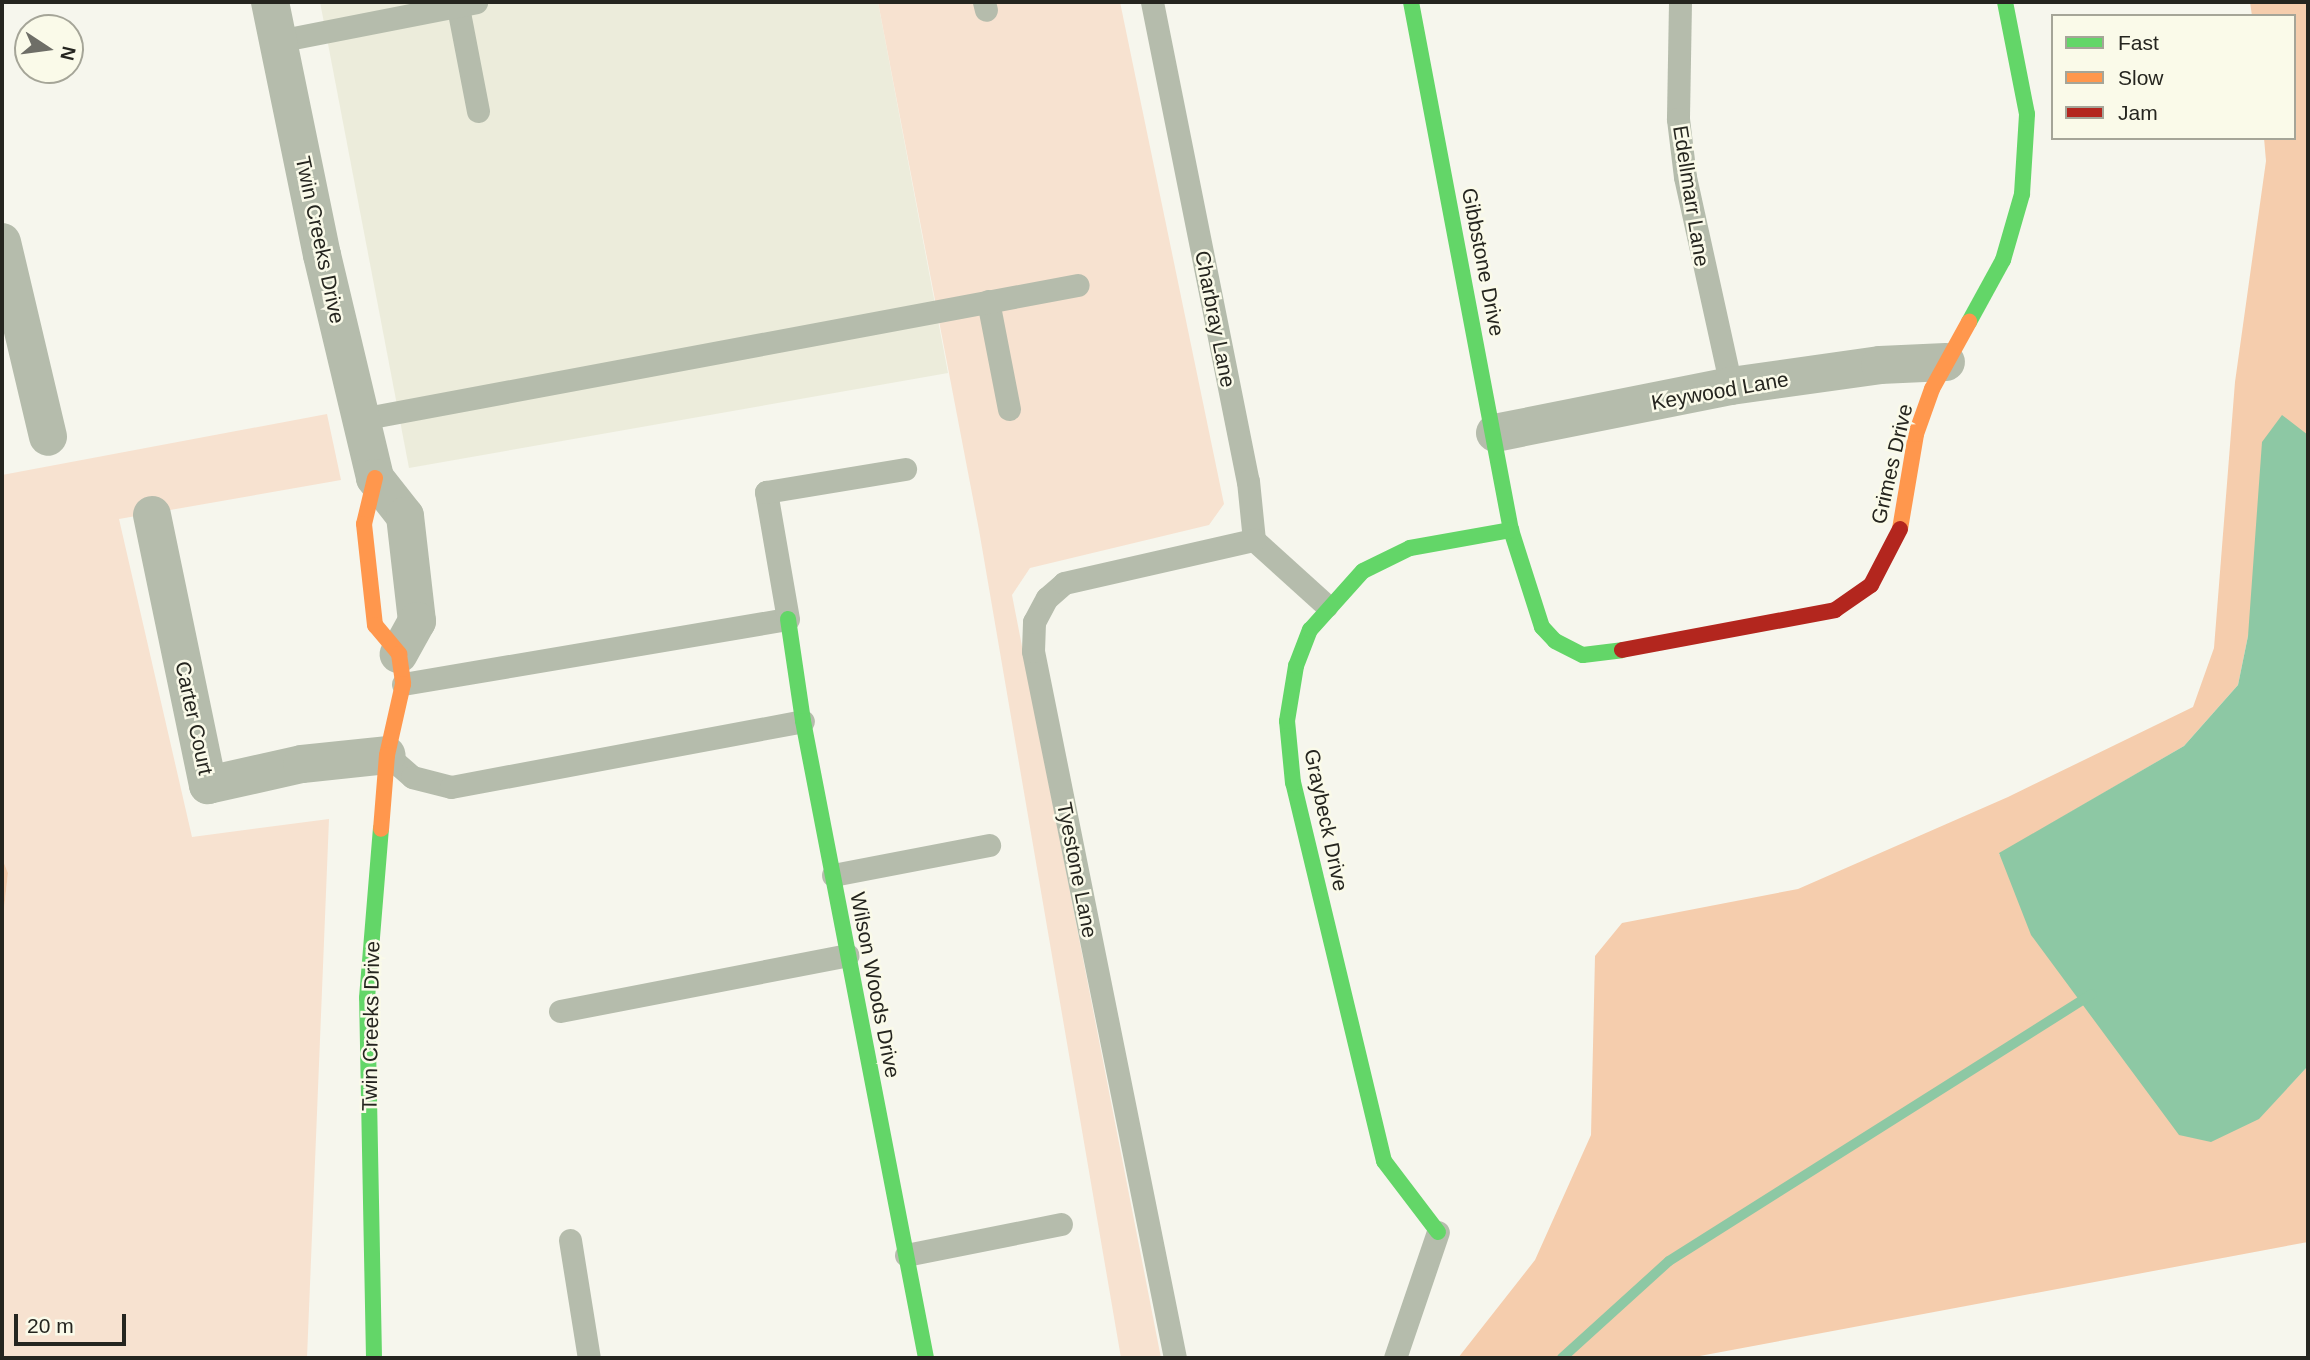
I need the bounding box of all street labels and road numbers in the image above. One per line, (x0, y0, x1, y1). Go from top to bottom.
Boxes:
street label: Edellmarr Lane (1667, 124, 1715, 268)
street label: Twin Creeks Drive (290, 154, 350, 326)
street label: Gibbstone Drive (1456, 186, 1510, 338)
street label: Charbray Lane (1189, 248, 1241, 390)
street label: Keywood Lane (1649, 367, 1791, 415)
street label: Grimes Drive (1866, 401, 1918, 527)
street label: Carter Court (170, 659, 218, 777)
street label: Graybeck Drive (1299, 747, 1353, 893)
street label: Tyestone Lane (1051, 800, 1103, 940)
street label: Wilson Woods Drive (845, 890, 905, 1080)
street label: Twin Creeks Drive (357, 941, 385, 1111)

